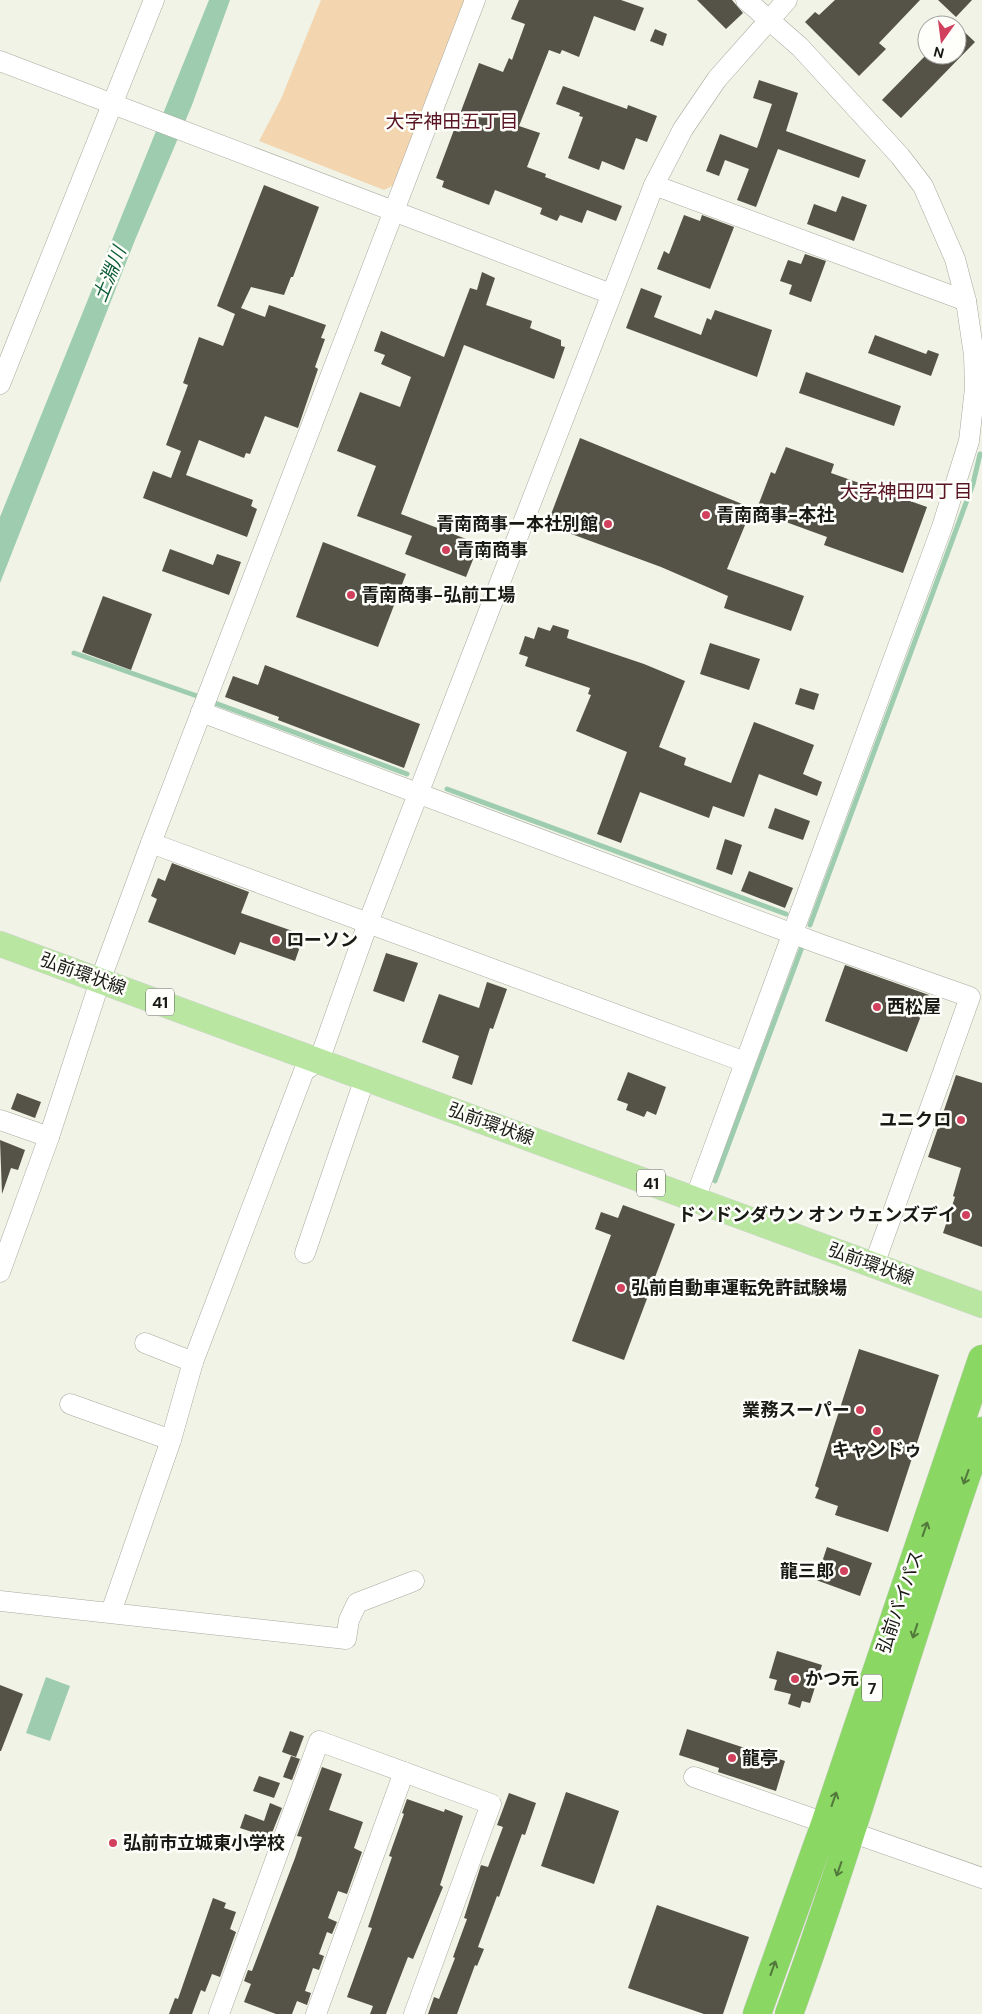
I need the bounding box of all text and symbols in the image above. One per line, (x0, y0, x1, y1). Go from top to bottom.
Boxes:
north arrow (917, 15, 967, 65)
text: N (932, 43, 946, 63)
district label: 大字神田五丁目 (385, 109, 519, 134)
water label: 土淵川 (87, 241, 132, 305)
district label: 大字神田四丁目 (839, 479, 973, 504)
place label: 青南商事-本社 (716, 503, 834, 527)
marker: 青南商事-本社 (700, 509, 712, 521)
place label: 青南商事ー本社別館 (436, 512, 598, 536)
marker: 青南商事ー本社別館 (602, 518, 614, 530)
place label: 青南商事 (456, 538, 528, 562)
marker: 青南商事 (440, 544, 452, 556)
place label: 青南商事-弘前工場 (361, 583, 515, 607)
marker: 青南商事-弘前工場 (345, 589, 357, 601)
place label: ローソン (286, 928, 358, 952)
marker: ローソン (270, 934, 282, 946)
street label: 弘前環状線 (37, 947, 129, 1001)
road number: 41 (146, 989, 174, 1016)
place label: 西松屋 (887, 995, 941, 1019)
marker: 西松屋 (871, 1001, 883, 1013)
street label: 弘前環状線 (445, 1097, 537, 1151)
place label: ユニクロ (879, 1108, 951, 1132)
marker: ユニクロ (955, 1114, 967, 1126)
road number: 41 (637, 1170, 665, 1196)
place label: ドンドンダウン オン ウェンズデイ (678, 1203, 956, 1227)
marker: ドンドンダウン オン ウェンズデイ (960, 1209, 972, 1221)
street label: 弘前環状線 (825, 1237, 917, 1291)
place label: 弘前自動車運転免許試験場 (631, 1276, 847, 1300)
marker: 弘前自動車運転免許試験場 (615, 1282, 627, 1294)
place label: 業務スーパー (742, 1398, 850, 1422)
marker: 業務スーパー (854, 1404, 866, 1416)
marker: キャンドゥ (871, 1425, 883, 1437)
place label: キャンドゥ (832, 1438, 922, 1462)
one-way arrow (961, 1468, 970, 1484)
one-way arrow (921, 1521, 930, 1537)
street label: 弘前バイパス (871, 1547, 929, 1657)
place label: 龍三郎 (780, 1559, 834, 1583)
marker: 龍三郎 (838, 1565, 850, 1577)
one-way arrow (909, 1623, 919, 1639)
place label: かつ元 (805, 1667, 859, 1691)
marker: かつ元 (789, 1673, 801, 1685)
road number: 7 (862, 1675, 882, 1702)
place label: 龍亭 (742, 1746, 778, 1770)
marker: 龍亭 (726, 1752, 738, 1764)
one-way arrow (830, 1791, 839, 1807)
place label: 弘前市立城東小学校 (123, 1831, 285, 1855)
marker: 弘前市立城東小学校 (107, 1837, 119, 1849)
one-way arrow (833, 1861, 843, 1877)
one-way arrow (769, 1961, 778, 1976)

